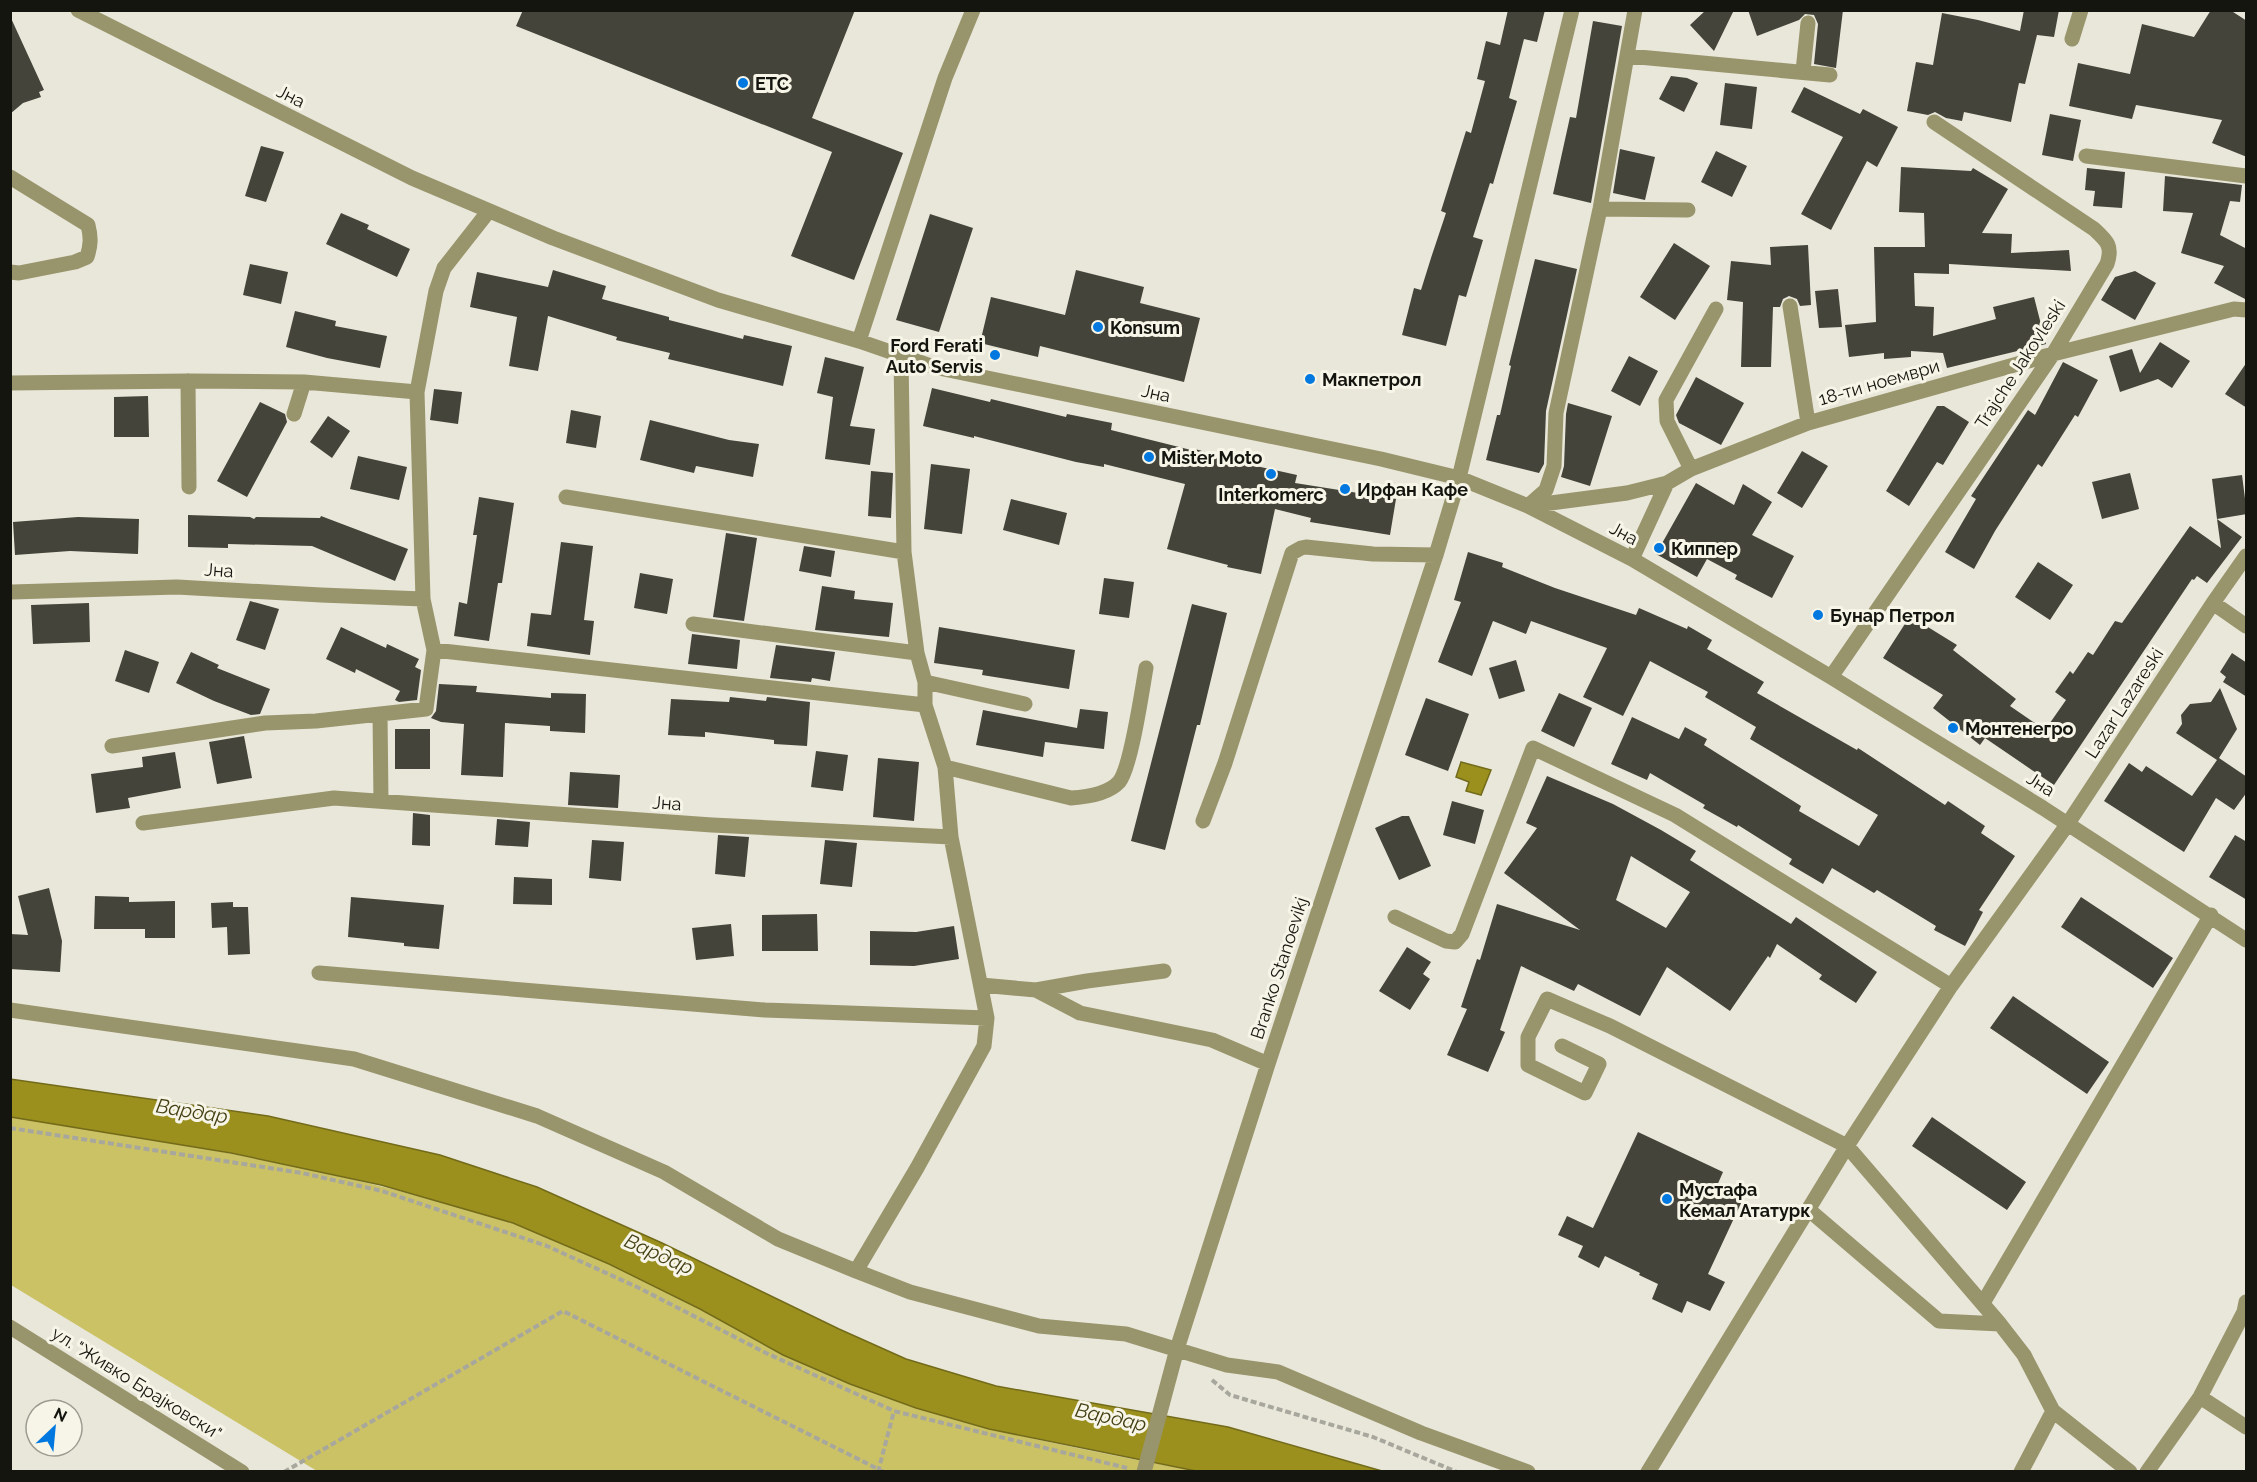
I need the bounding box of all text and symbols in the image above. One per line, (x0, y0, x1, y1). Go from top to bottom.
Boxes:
place label: ETC (755, 73, 789, 94)
marker: ETC (736, 76, 750, 90)
street label: Јна (273, 80, 309, 112)
street label: Trajche Jakovleski (1970, 296, 2070, 432)
place label: Konsum (1110, 317, 1180, 338)
marker: Konsum (1091, 320, 1105, 334)
place label: Ford Ferati Auto Servis (886, 335, 983, 377)
marker: Ford Ferati Auto Servis (988, 348, 1002, 362)
street label: 18-ти ноември (1816, 355, 1942, 409)
place label: Макпетрол (1322, 369, 1421, 390)
marker: Макпетрол (1303, 372, 1317, 386)
street label: Јна (1140, 380, 1172, 406)
place label: Mister Moto (1161, 447, 1262, 468)
marker: Mister Moto (1142, 450, 1156, 464)
marker: Interkomerc (1264, 467, 1278, 481)
place label: Ирфан Кафе (1357, 479, 1468, 500)
marker: Ирфан Кафе (1338, 482, 1352, 496)
place label: Interkomerc (1218, 484, 1324, 505)
street label: Јна (1606, 517, 1642, 549)
place label: Киппер (1671, 538, 1738, 559)
marker: Киппер (1652, 541, 1666, 555)
street label: Јна (204, 559, 234, 581)
place label: Бунар Петрол (1830, 605, 1955, 626)
marker: Бунар Петрол (1811, 608, 1825, 622)
street label: Lazar Lazareski (2081, 644, 2167, 762)
place label: Монтенегро (1965, 718, 2074, 739)
marker: Монтенегро (1946, 721, 1960, 735)
street label: Јна (2023, 767, 2059, 801)
street label: Јна (652, 792, 682, 814)
street label: Branko Stanoevikj (1246, 894, 1312, 1042)
water label: Вардар (154, 1093, 230, 1129)
place label: Мустафа Кемал Ататурк (1679, 1179, 1810, 1221)
marker: Мустафа Кемал Ататурк (1660, 1192, 1674, 1206)
water label: Вардар (621, 1228, 697, 1280)
street label: ул. "Живко Брајковски" (48, 1322, 226, 1444)
north arrow (24, 1398, 84, 1458)
water label: Вардар (1073, 1398, 1149, 1436)
text: N (51, 1404, 70, 1426)

